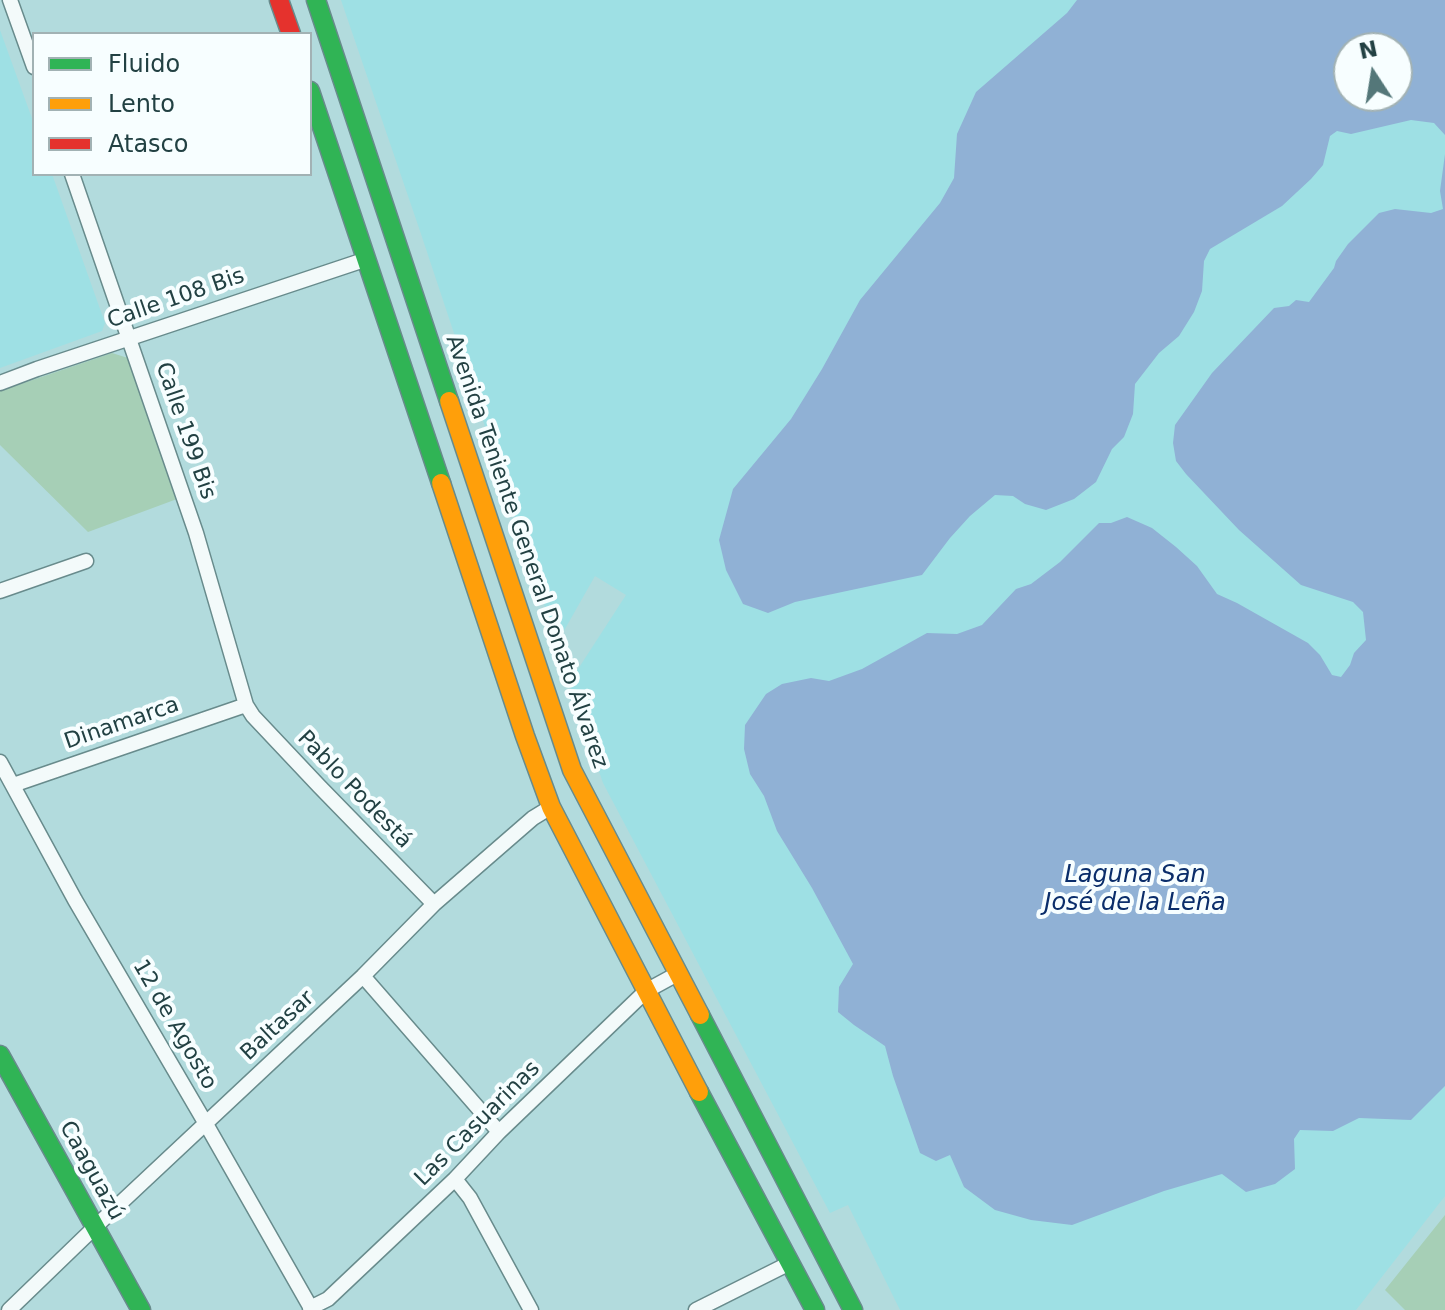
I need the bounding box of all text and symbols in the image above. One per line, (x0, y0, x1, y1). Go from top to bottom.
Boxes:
legend (32, 32, 312, 176)
north arrow (1333, 32, 1413, 112)
text: N (1357, 36, 1380, 64)
text: Fluido (108, 50, 180, 78)
text: Lento (108, 90, 175, 118)
text: Atasco (108, 130, 189, 158)
street label: Calle 108 Bis (104, 263, 248, 335)
street label: Avenida Teniente General Donato Álvarez (439, 332, 613, 772)
street label: Calle 199 Bis (149, 359, 221, 503)
street label: Dinamarca (61, 692, 183, 756)
street label: Pablo Podestá (291, 726, 417, 854)
water label: Laguna San José de la Leña (1044, 862, 1226, 918)
street label: 12 de Agosto (126, 955, 222, 1095)
street label: Baltasar (236, 985, 320, 1067)
street label: Las Casuarinas (410, 1056, 546, 1192)
street label: Caaguazú (53, 1117, 129, 1225)

